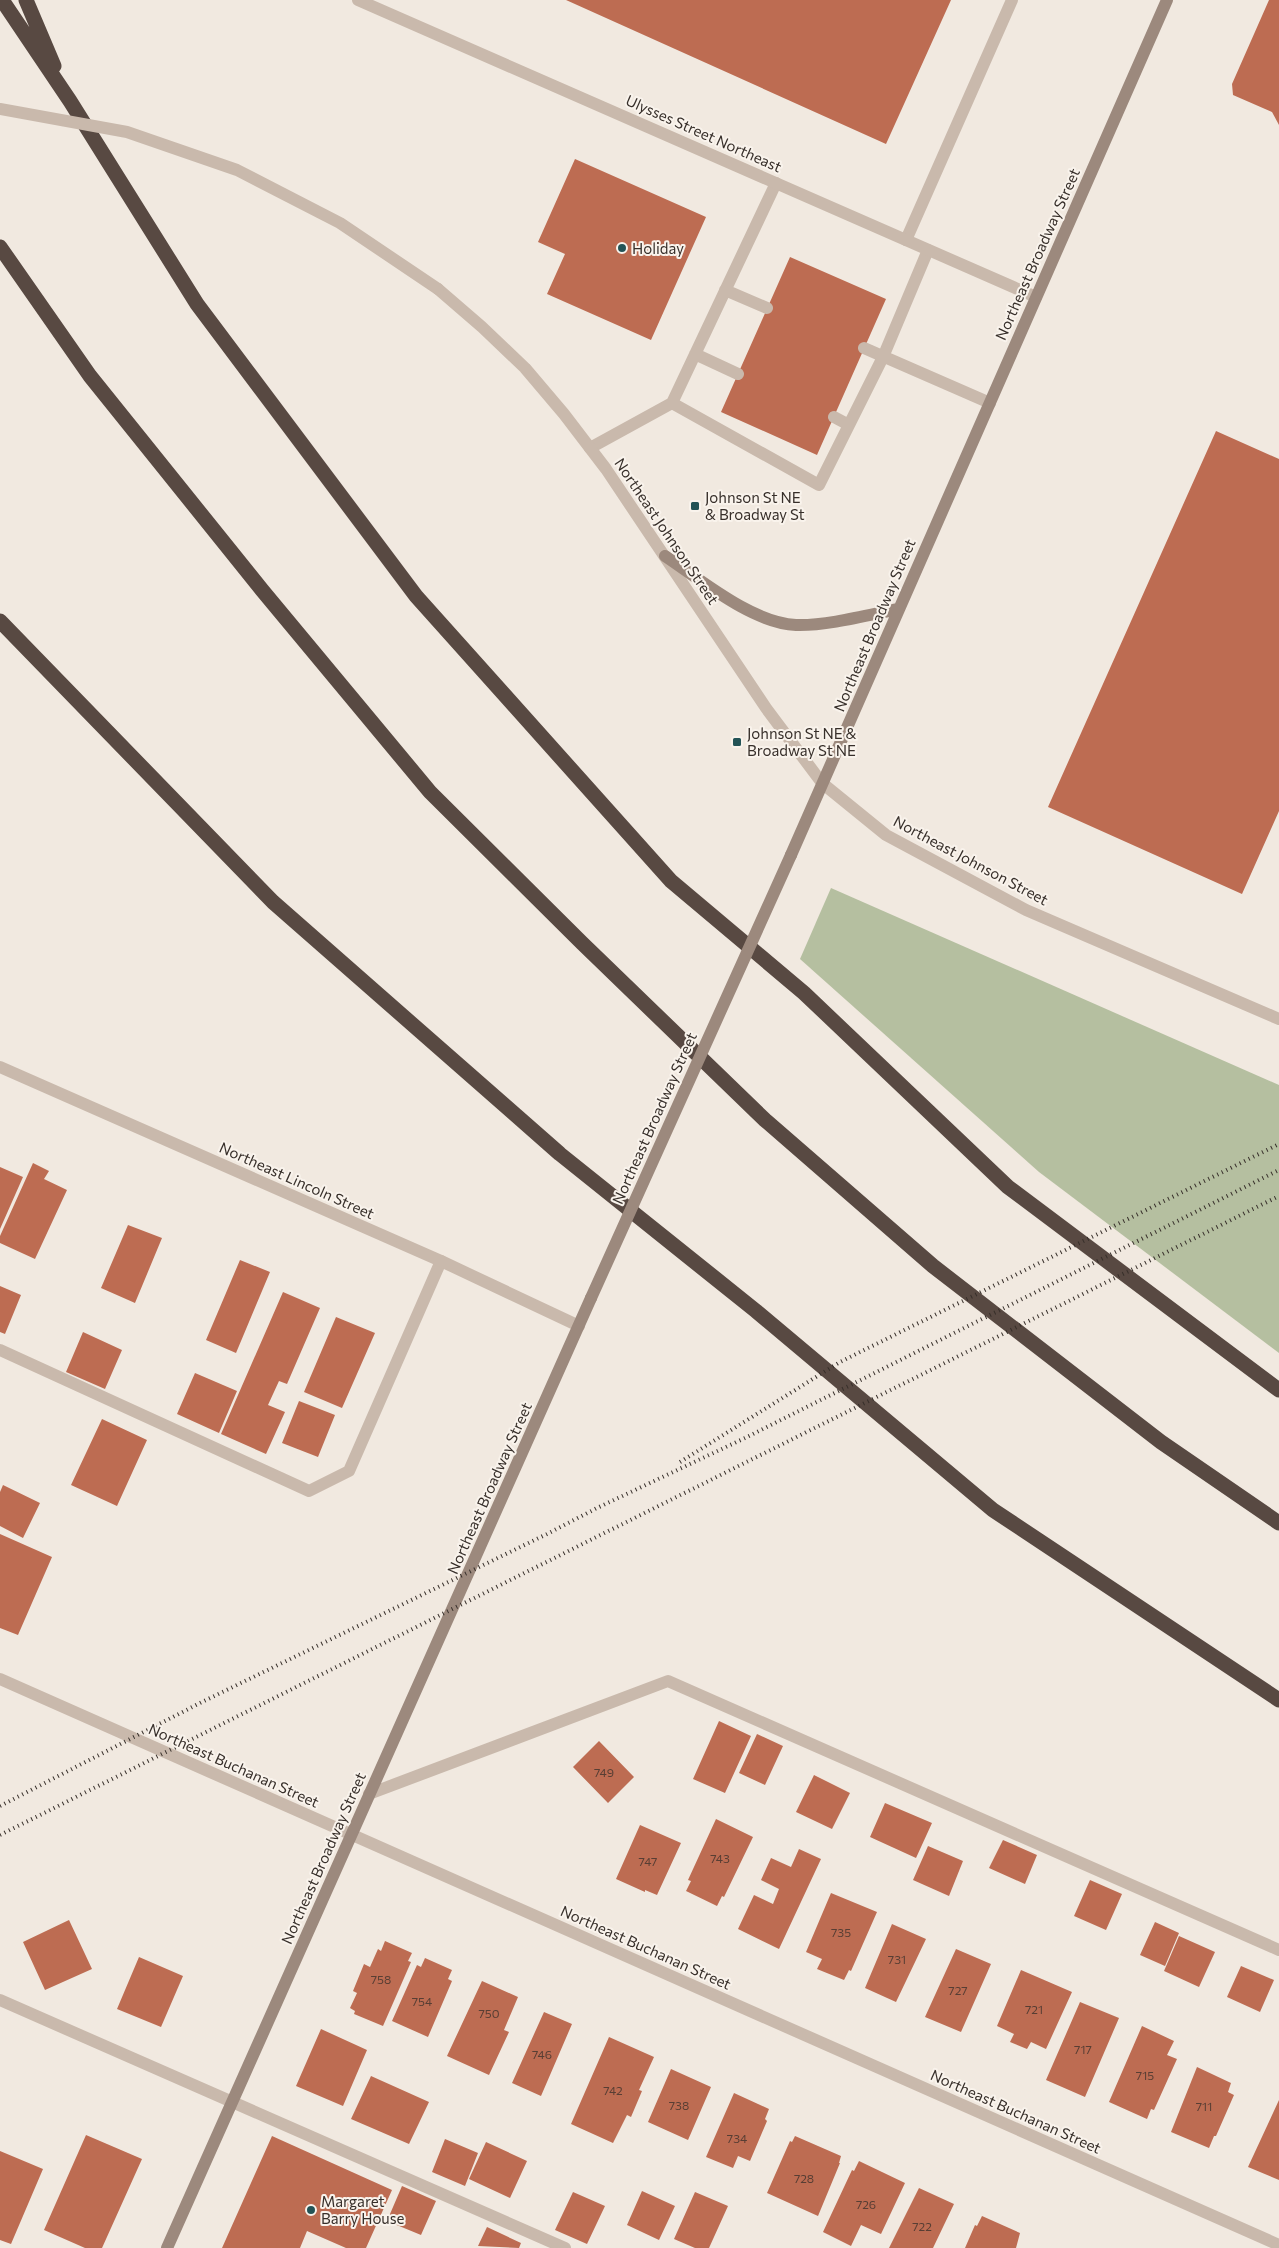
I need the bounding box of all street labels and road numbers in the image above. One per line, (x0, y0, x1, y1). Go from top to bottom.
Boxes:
street label: Ulysses Street Northeast (623, 90, 785, 176)
street label: Northeast Broadway Street (991, 165, 1083, 343)
street label: Northeast Johnson Street (611, 454, 723, 608)
street label: Northeast Broadway Street (829, 536, 919, 714)
street label: Northeast Johnson Street (891, 812, 1051, 908)
street label: Northeast Broadway Street (608, 1029, 700, 1207)
street label: Northeast Lincoln Street (217, 1138, 377, 1222)
street label: Northeast Broadway Street (443, 1399, 535, 1577)
street label: Northeast Buchanan Street (146, 1719, 322, 1811)
street label: Northeast Broadway Street (277, 1769, 369, 1947)
street label: Northeast Buchanan Street (558, 1901, 734, 1993)
street label: Northeast Buchanan Street (928, 2065, 1104, 2157)

